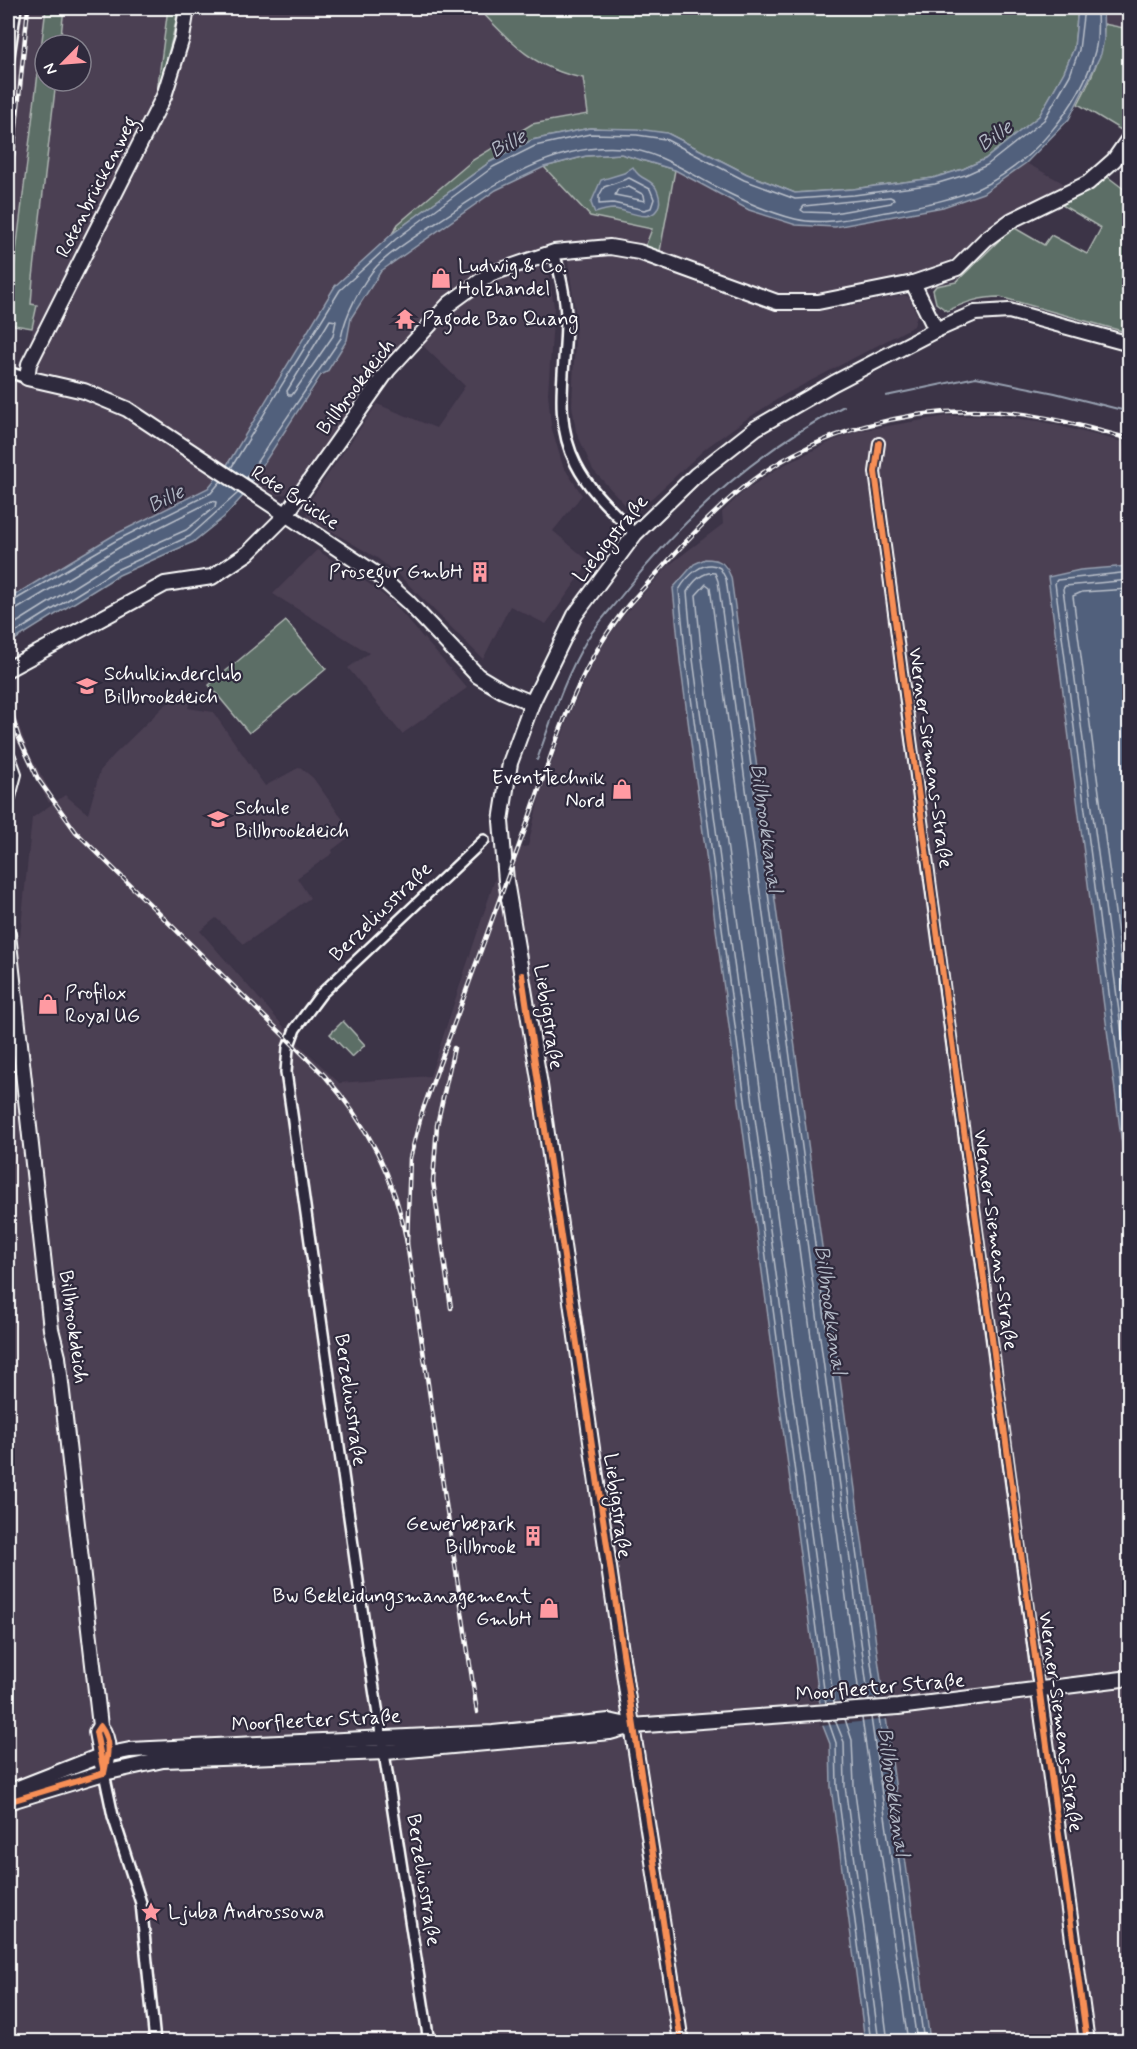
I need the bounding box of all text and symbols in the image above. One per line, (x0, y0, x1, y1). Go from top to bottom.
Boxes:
north arrow (33, 33, 93, 93)
text: N (39, 59, 63, 78)
street label: Rotenbrückenweg (50, 112, 146, 263)
water label: Bille (972, 113, 1020, 158)
water label: Bille (485, 122, 532, 165)
place label: Ludwig & Co. Holzhandel (458, 253, 567, 303)
shop icon: Ludwig & Co. Holzhandel (429, 266, 453, 290)
place label: Pagode Bao Quang (422, 306, 579, 335)
temple icon: Pagode Bao Quang (393, 307, 417, 331)
street label: Billbrookdeich (311, 333, 401, 441)
street label: Rote Brücke (245, 459, 345, 537)
water label: Bille (143, 477, 190, 520)
street label: Liebigstraße (567, 489, 656, 589)
place label: Prosegur GmbH (329, 559, 463, 588)
building icon: Prosegur GmbH (468, 560, 492, 584)
street label: Werner-Siemens-Straße (901, 646, 959, 870)
place label: Schulkinderclub Billbrookdeich (104, 661, 242, 711)
school or university icon: Schulkinderclub Billbrookdeich (75, 674, 99, 698)
water label: Billbrookkanal (743, 762, 789, 896)
place label: EventTechnik Nord (492, 765, 605, 815)
shop icon: EventTechnik Nord (610, 777, 634, 801)
place label: Schule Billbrookdeich (235, 795, 349, 845)
school or university icon: Schule Billbrookdeich (206, 807, 230, 831)
street label: Berzeliusstraße (324, 856, 438, 968)
street label: Liebigstraße (525, 963, 570, 1072)
place label: Profilox Royal UG (65, 980, 140, 1030)
shop icon: Profilox Royal UG (36, 992, 60, 1016)
street label: Werner-Siemens-Straße (966, 1128, 1024, 1352)
water label: Billbrookkanal (807, 1244, 853, 1378)
street label: Billbrookdeich (52, 1269, 94, 1385)
street label: Berzeliusstraße (327, 1332, 373, 1468)
street label: Liebigstraße (595, 1452, 638, 1561)
place label: Gewerbepark Billbrook (406, 1511, 516, 1561)
building icon: Gewerbepark Billbrook (521, 1524, 545, 1548)
place label: Bw Bekleidungsmanagement GmbH (273, 1583, 532, 1633)
shop icon: Bw Bekleidungsmanagement GmbH (537, 1596, 561, 1620)
street label: Werner-Siemens-Straße (1031, 1610, 1089, 1834)
street label: Moorfleeter Straße (794, 1667, 966, 1709)
street label: Moorfleeter Straße (231, 1703, 402, 1739)
water label: Billbrookkanal (870, 1726, 916, 1860)
street label: Berzeliusstraße (399, 1812, 447, 1948)
place label: Ljuba Androssowa (168, 1899, 324, 1926)
place icon: Ljuba Androssowa (139, 1900, 163, 1924)

